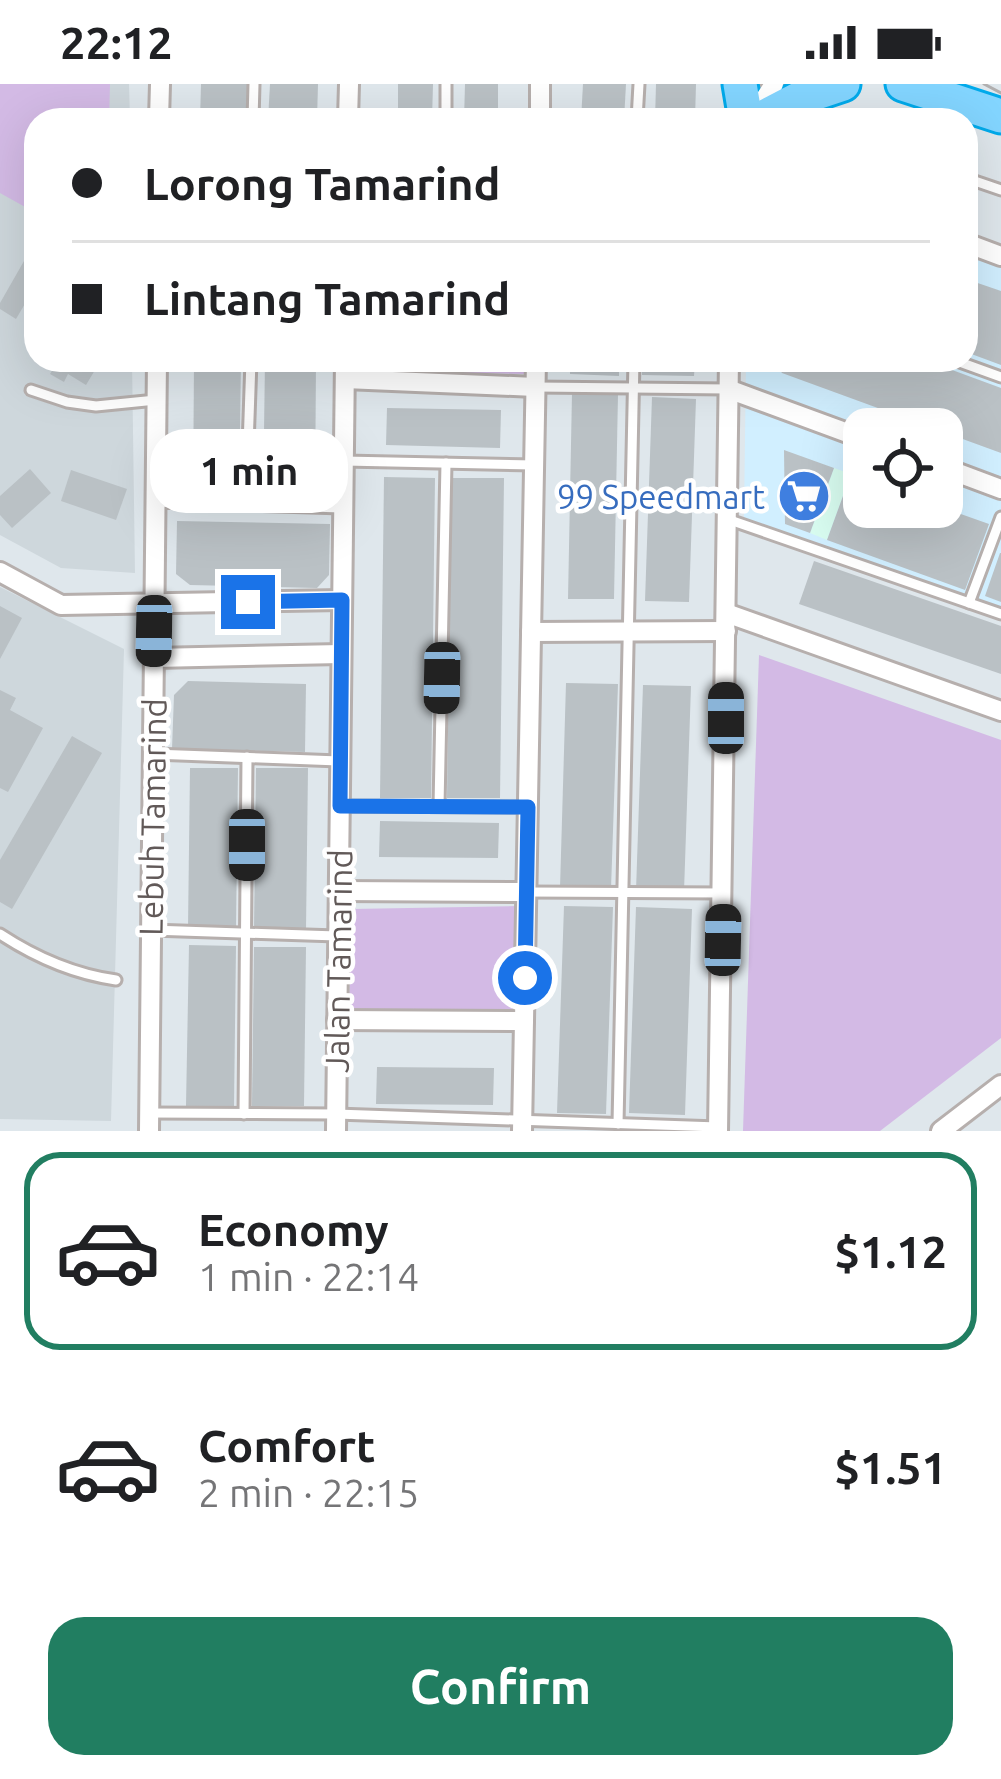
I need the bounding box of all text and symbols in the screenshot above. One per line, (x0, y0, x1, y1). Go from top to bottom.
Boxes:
text: 22:12 (60, 17, 173, 68)
text: Lorong Tamarind (144, 158, 501, 209)
text: Lintang Tamarind (144, 273, 510, 324)
map controls (843, 408, 963, 528)
button: locate (843, 408, 963, 528)
callout: 1 min (149, 428, 347, 512)
text: 1 min (200, 449, 298, 492)
supermarket icon: 99 Speedmart (776, 468, 832, 524)
place label: 99 Speedmart (557, 478, 765, 515)
route end (221, 575, 275, 629)
car (135, 595, 173, 667)
car (423, 642, 461, 714)
car (708, 682, 744, 754)
street label: Lebuh Tamarind (131, 698, 173, 936)
car (229, 809, 265, 881)
street label: Jalan Tamarind (318, 849, 358, 1073)
car (704, 904, 742, 976)
route start (498, 951, 552, 1005)
icon: car (54, 1197, 162, 1305)
text: Economy (198, 1204, 389, 1255)
text: $1.12 (834, 1226, 947, 1277)
text: 1 min · 22:14 (198, 1255, 419, 1298)
icon: car (54, 1413, 162, 1521)
text: Comfort (198, 1420, 375, 1471)
text: $1.51 (834, 1442, 947, 1493)
text: 2 min · 22:15 (198, 1471, 419, 1514)
button: Confirm (48, 1617, 953, 1755)

